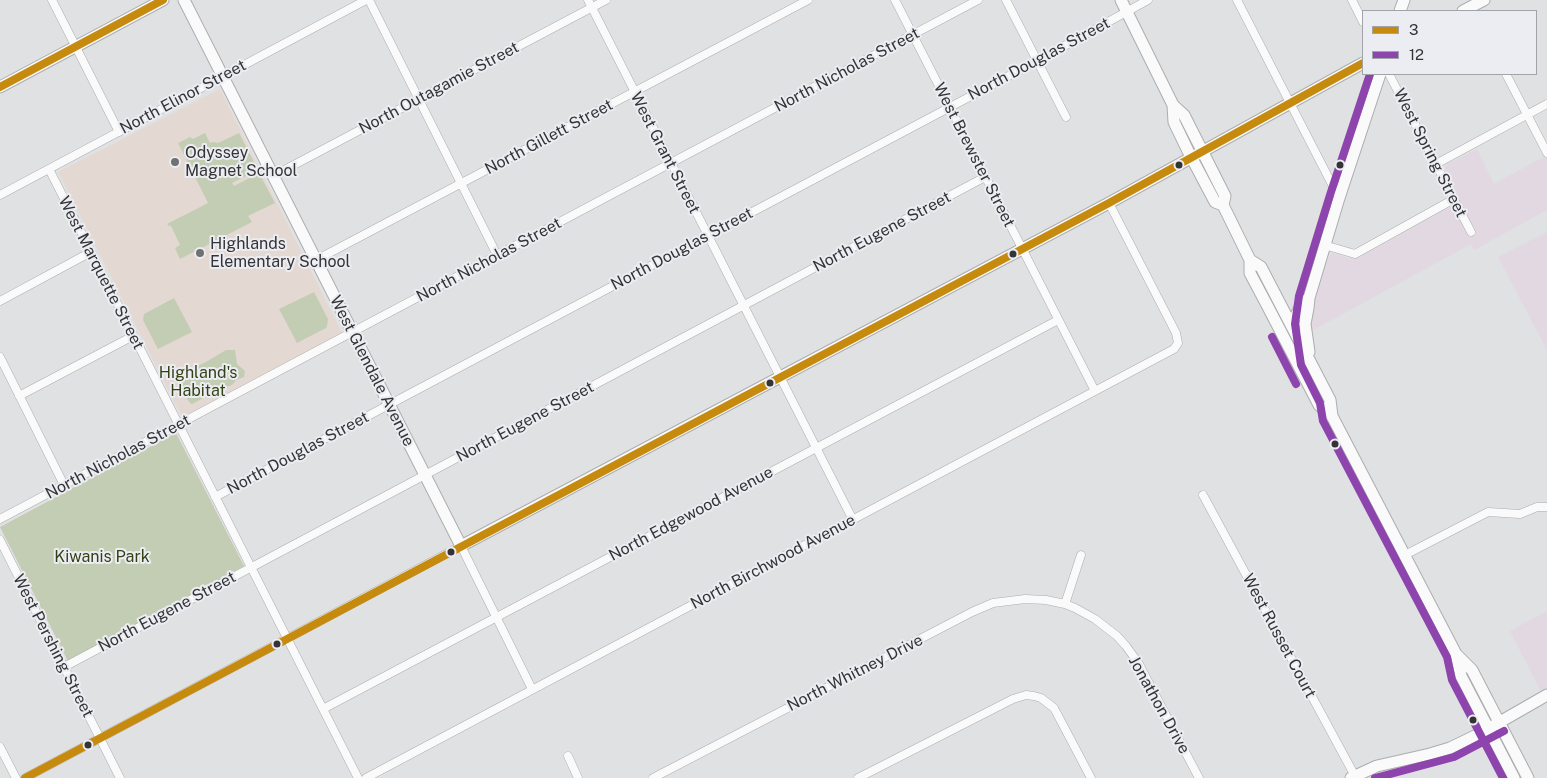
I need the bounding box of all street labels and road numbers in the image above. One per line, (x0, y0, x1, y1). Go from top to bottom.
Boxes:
street label: North Douglas Street (965, 13, 1113, 105)
street label: North Nicholas Street (771, 24, 923, 116)
street label: North Outagamie Street (356, 38, 522, 138)
street label: North Elinor Street (117, 56, 249, 138)
street label: West Brewster Street (929, 80, 1019, 230)
street label: West Spring Street (1389, 85, 1471, 221)
street label: West Grant Street (626, 89, 704, 217)
street label: North Gillett Street (482, 95, 616, 179)
street label: North Eugene Street (810, 188, 954, 276)
street label: West Marquette Street (54, 193, 148, 353)
street label: North Douglas Street (608, 203, 756, 295)
street label: North Nicholas Street (413, 214, 565, 306)
street label: West Glendale Avenue (326, 292, 418, 450)
street label: North Eugene Street (453, 378, 597, 466)
street label: North Douglas Street (224, 407, 372, 499)
street label: North Nicholas Street (42, 411, 194, 503)
street label: North Edgewood Avenue (606, 463, 776, 565)
street label: North Birchwood Avenue (687, 510, 859, 614)
street label: North Eugene Street (95, 568, 239, 656)
street label: West Russet Court (1238, 570, 1320, 702)
street label: West Pershing Street (9, 571, 97, 721)
street label: North Whitney Drive (784, 630, 926, 716)
street label: Jonathon Drive (1124, 653, 1194, 757)

